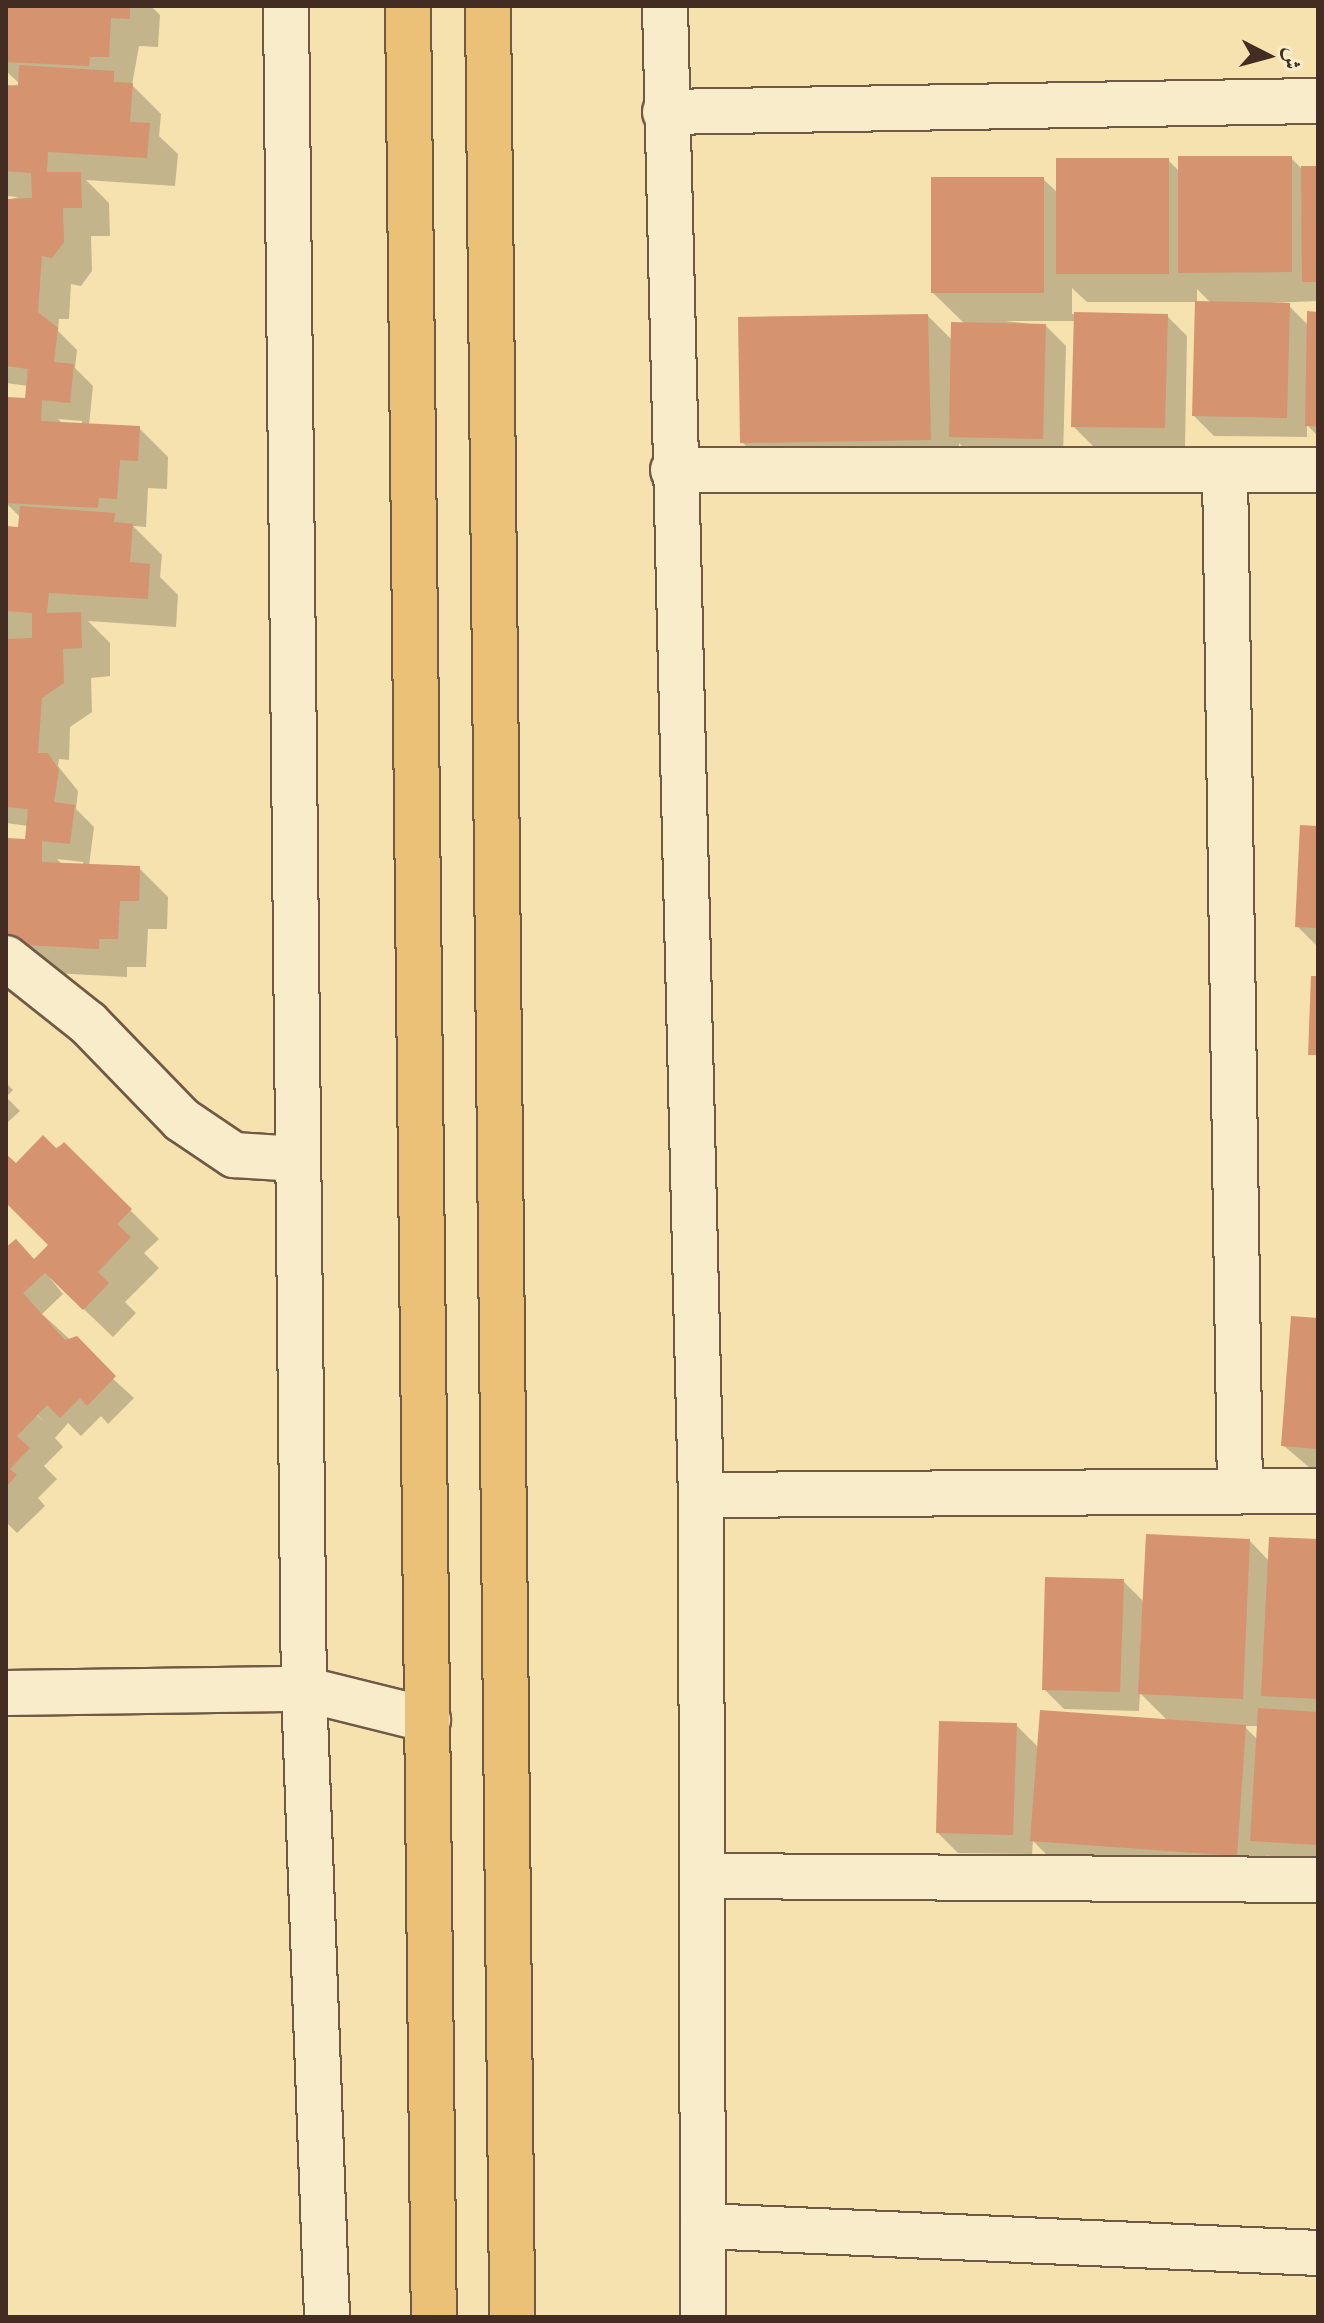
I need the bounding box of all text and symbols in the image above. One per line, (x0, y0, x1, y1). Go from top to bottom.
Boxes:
north arrow (1228, 16, 1308, 96)
text: ش (1276, 46, 1308, 71)

